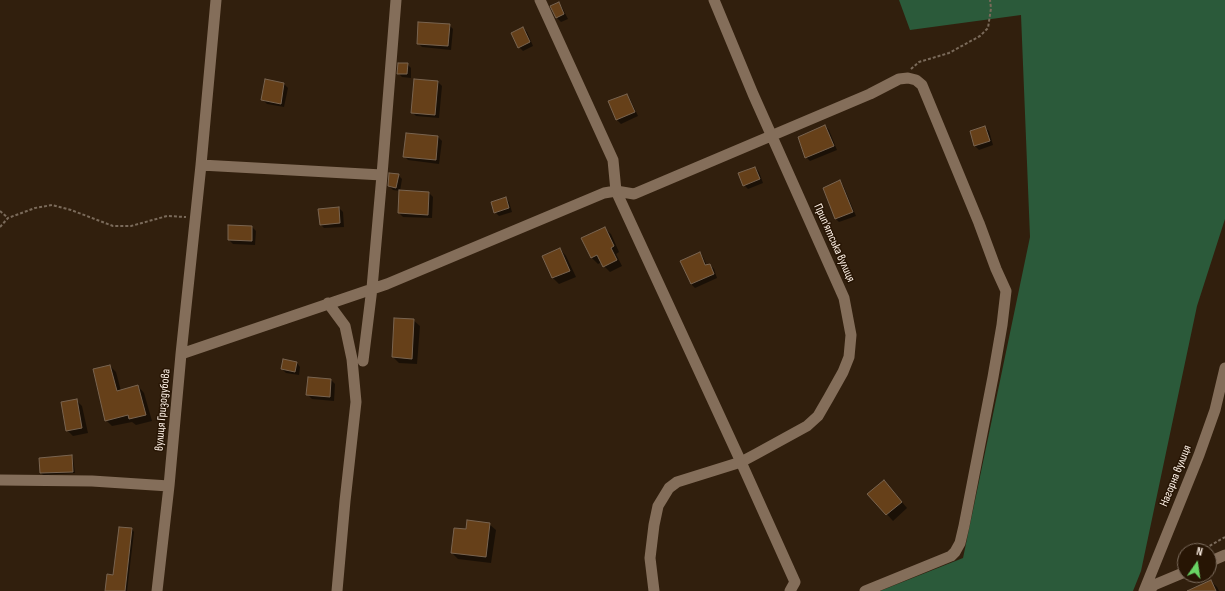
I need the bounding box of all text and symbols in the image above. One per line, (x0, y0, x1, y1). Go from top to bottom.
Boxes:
street label: Прип’ятська вулиця (810, 202, 858, 284)
street label: вулиця Гризодубова (152, 368, 174, 452)
street label: Нагорна вулиця (1157, 443, 1195, 509)
north arrow (1177, 543, 1217, 583)
text: N (1195, 545, 1204, 559)

